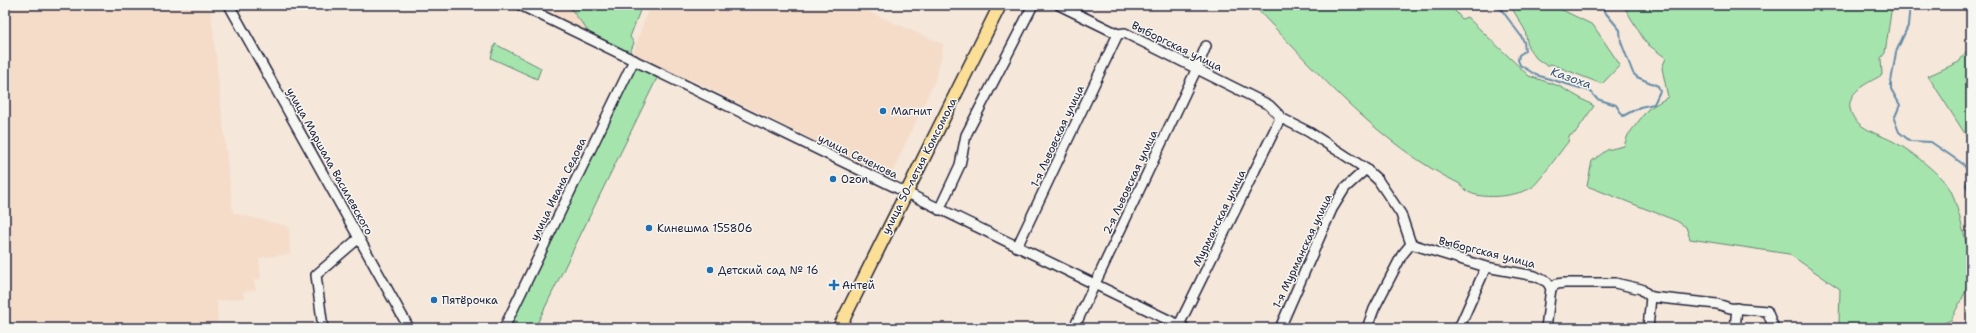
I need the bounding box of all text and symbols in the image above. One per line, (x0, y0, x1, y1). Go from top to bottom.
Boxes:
street label: Выборгская улица (1129, 18, 1225, 75)
water label: Казоха (1549, 64, 1593, 92)
street label: 1-я Львовская улица (1027, 83, 1088, 190)
street label: улица Маршала Василевского (283, 85, 377, 238)
street label: улица 50-летия Комсомола (878, 95, 961, 237)
place label: Магнит (891, 104, 932, 119)
marker: Магнит (878, 106, 888, 116)
street label: 2-я Львовская улица (1100, 128, 1161, 237)
street label: улица Сеченова (815, 131, 900, 182)
street label: улица Ивана Седова (527, 135, 590, 243)
street label: Мурманская улица (1189, 167, 1249, 269)
place label: Ozon (841, 172, 869, 187)
marker: Ozon (828, 174, 838, 184)
street label: 1-я Мурманская улица (1269, 191, 1336, 311)
place label: Кинешма 155806 (657, 221, 752, 236)
marker: Кинешма 155806 (644, 223, 654, 233)
street label: Выборгская улица (1437, 233, 1537, 272)
place label: Детский сад № 16 (718, 263, 819, 278)
marker: Детский сад № 16 (705, 265, 715, 275)
place label: Антей (842, 278, 875, 293)
marker: Антей (829, 280, 839, 290)
place label: Пятёрочка (442, 293, 498, 308)
marker: Пятёрочка (429, 295, 439, 305)

